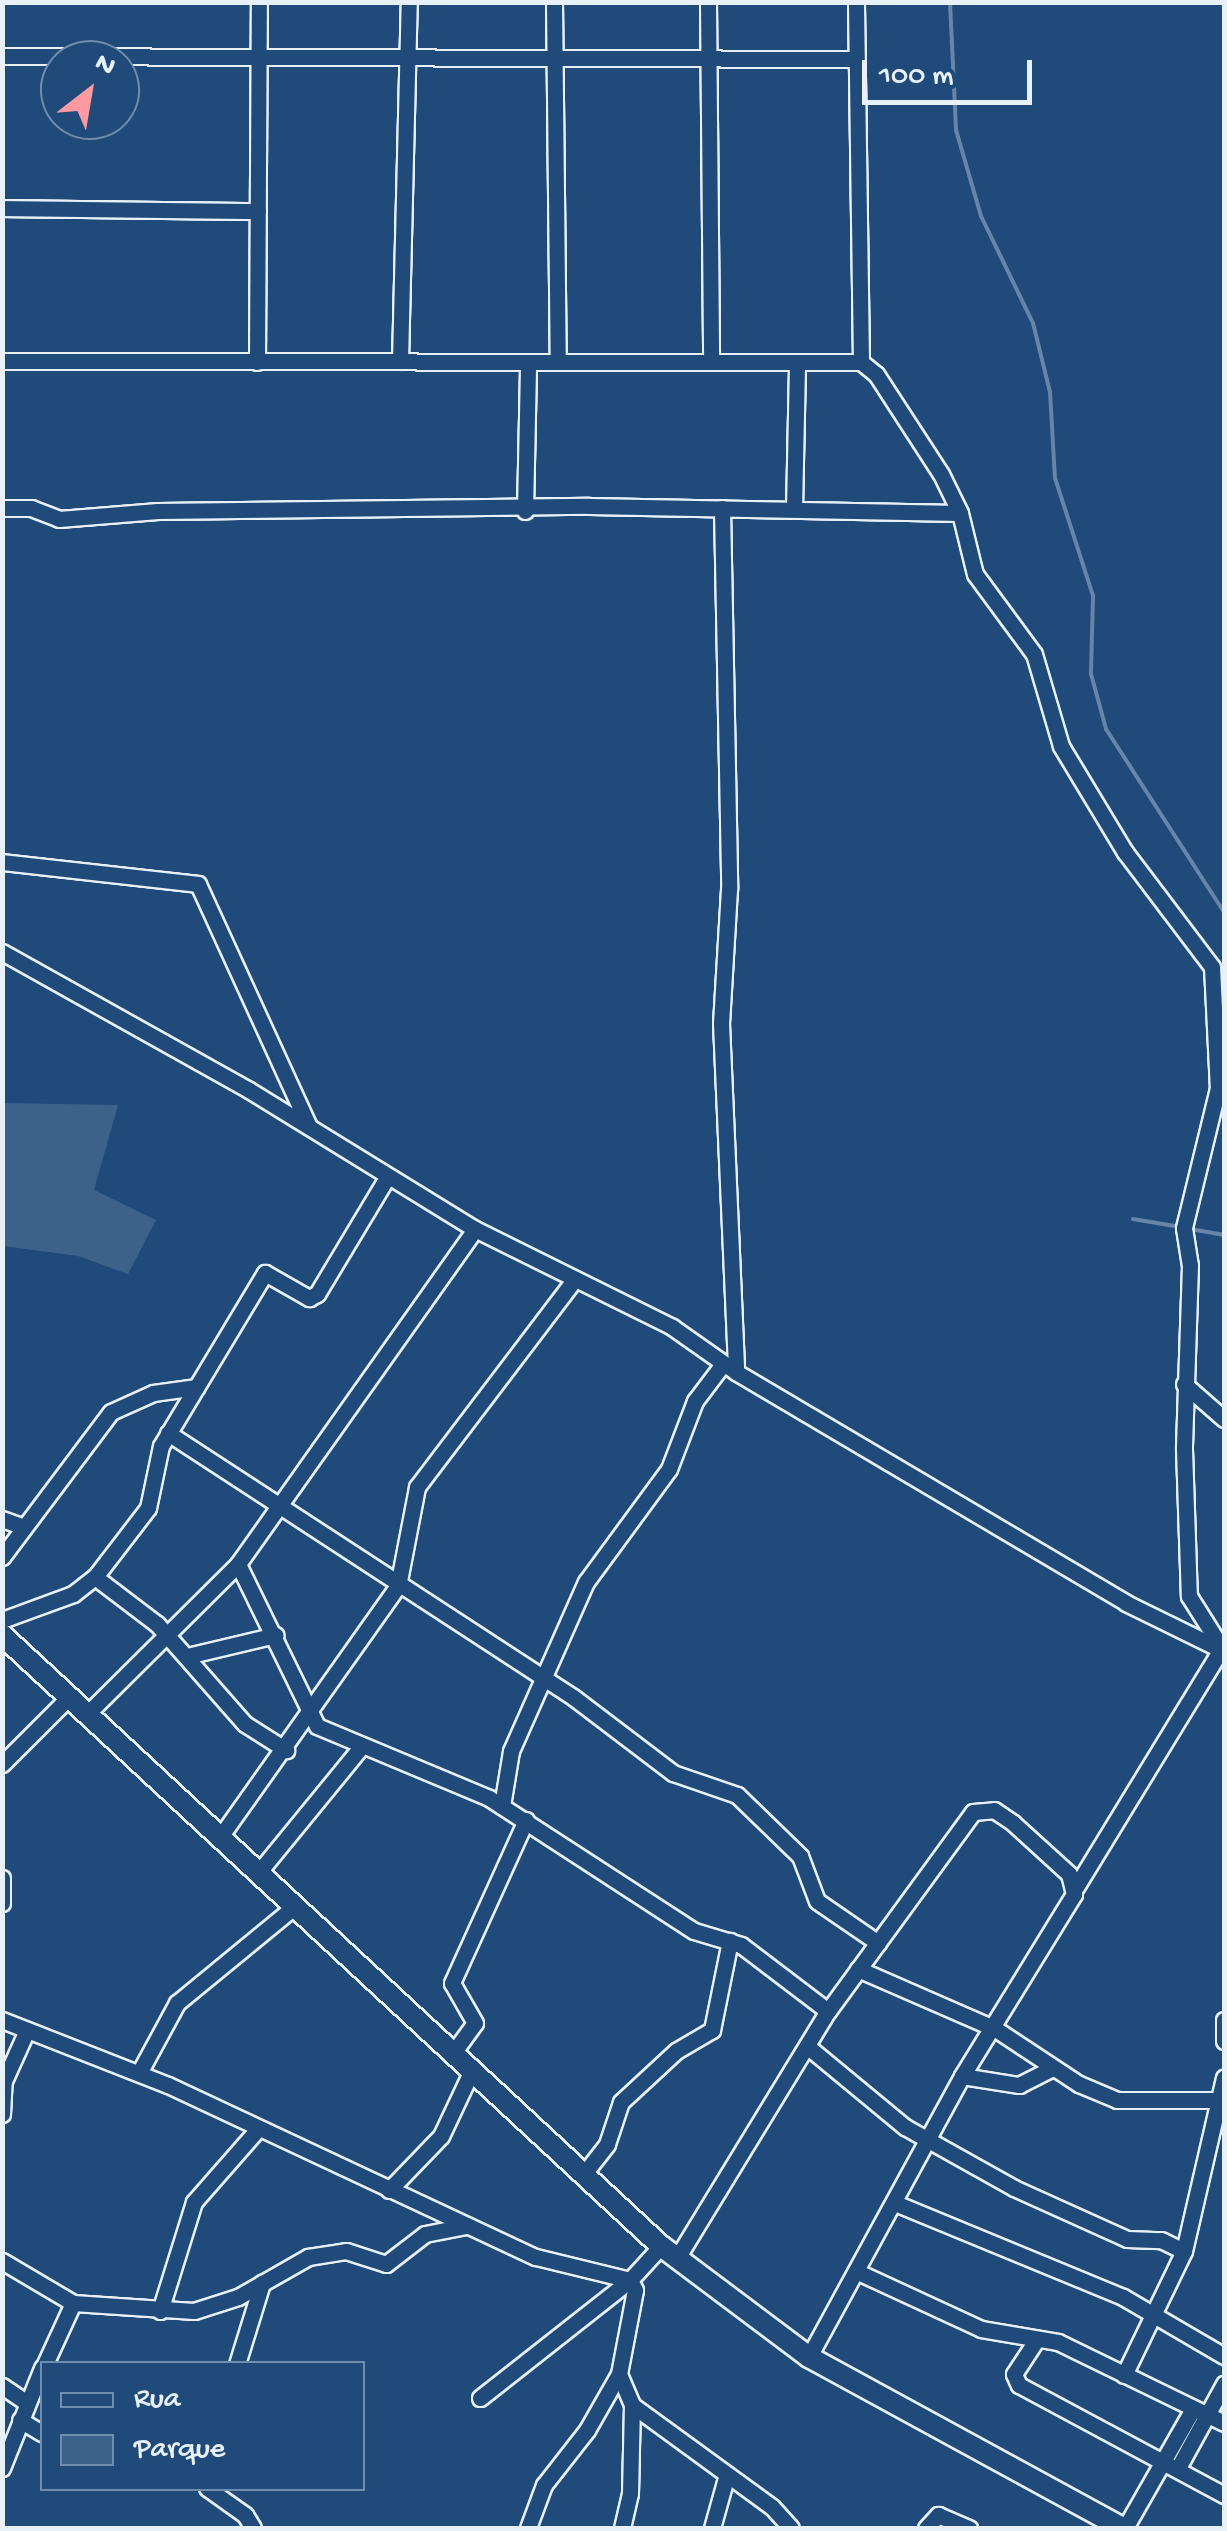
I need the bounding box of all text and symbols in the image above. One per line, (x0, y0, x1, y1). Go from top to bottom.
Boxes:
north arrow (40, 40, 140, 140)
scale bar (867, 40, 1037, 102)
text: N (88, 47, 121, 84)
text: 100 m (879, 60, 954, 95)
legend (40, 2361, 365, 2491)
text: Rua (134, 2383, 180, 2418)
text: Parque (134, 2433, 225, 2468)

